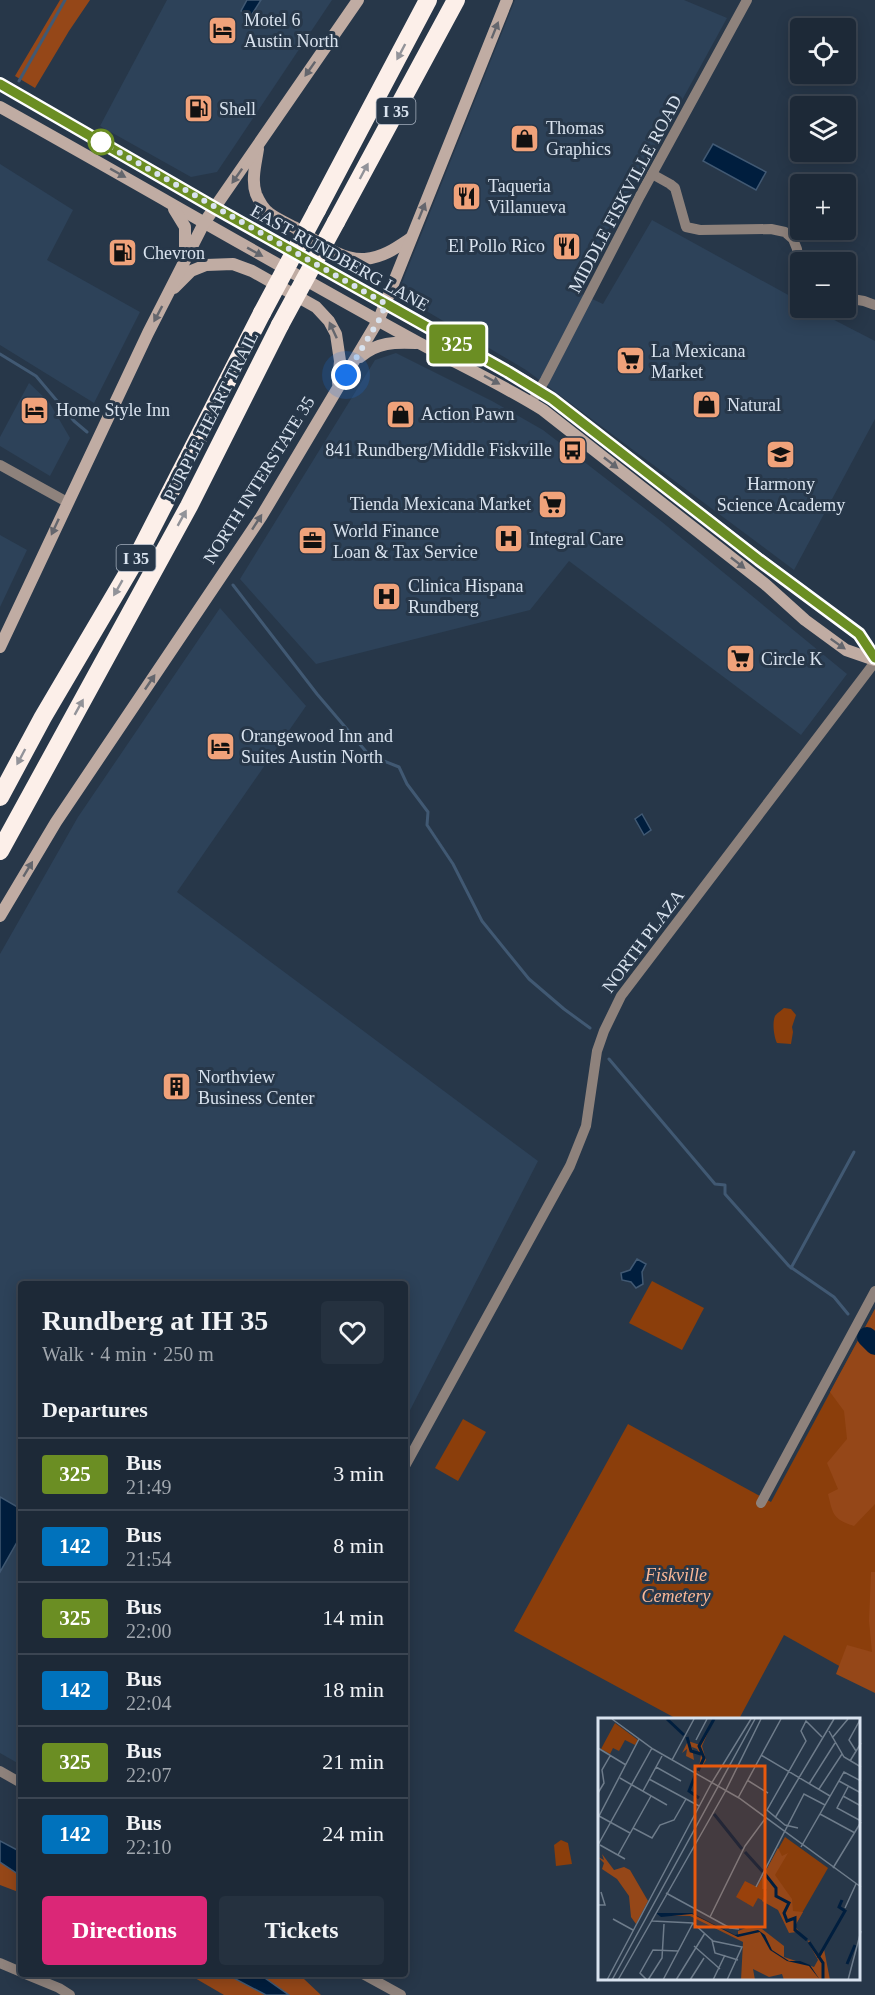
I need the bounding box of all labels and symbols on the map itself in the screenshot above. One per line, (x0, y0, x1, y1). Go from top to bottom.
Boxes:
place label: Motel 6 Austin North (244, 10, 339, 51)
hotel icon: Motel 6 Austin North (207, 14, 239, 46)
one-way arrow (490, 20, 500, 38)
one-way arrow (396, 43, 406, 60)
one-way arrow (304, 61, 316, 77)
street label: MIDDLE FISKVILLE ROAD (564, 92, 686, 296)
fuel station icon: Shell (182, 93, 214, 125)
road number: I 35 (376, 98, 416, 124)
place label: Shell (219, 99, 256, 119)
place label: Thomas Graphics (546, 118, 611, 159)
shop icon: Thomas Graphics (509, 122, 541, 154)
unlabelled marker (88, 129, 114, 155)
one-way arrow (359, 162, 369, 179)
one-way arrow (110, 168, 126, 179)
one-way arrow (231, 168, 243, 184)
place label: Taqueria Villanueva (488, 176, 566, 217)
restaurant icon: Taqueria Villanueva (451, 180, 483, 212)
street label: EAST RUNDBERG LANE (247, 201, 433, 315)
one-way arrow (418, 201, 428, 219)
restaurant icon: El Pollo Rico (550, 230, 582, 262)
place label: El Pollo Rico (448, 236, 545, 256)
fuel station icon: Chevron (106, 237, 138, 269)
place label: Chevron (143, 243, 205, 263)
one-way arrow (247, 246, 263, 257)
one-way arrow (153, 305, 163, 322)
one-way arrow (329, 322, 338, 339)
line badge: 325 (422, 324, 492, 364)
street label: PURPLE HEART TRAIL (160, 328, 262, 504)
place label: La Mexicana Market (651, 341, 745, 382)
supermarket icon: La Mexicana Market (614, 345, 646, 377)
your location (331, 360, 361, 390)
one-way arrow (483, 375, 500, 385)
shop icon: Natural (690, 389, 722, 421)
street label: NORTH INTERSTATE 35 (199, 393, 319, 567)
hotel icon: Home Style Inn (19, 394, 51, 426)
place label: Natural (727, 395, 781, 415)
shop icon: Action Pawn (384, 398, 416, 430)
place label: Home Style Inn (56, 400, 170, 420)
place label: Action Pawn (421, 404, 515, 424)
bus stop icon: 841 Rundberg/Middle Fiskville (557, 434, 589, 466)
school or university icon: Harmony Science Academy (765, 439, 797, 471)
place label: 841 Rundberg/Middle Fiskville (325, 440, 552, 460)
one-way arrow (604, 457, 619, 469)
place label: Harmony Science Academy (717, 474, 845, 515)
supermarket icon: Tienda Mexicana Market (536, 488, 568, 520)
place label: Tienda Mexicana Market (350, 494, 531, 514)
one-way arrow (177, 510, 187, 527)
one-way arrow (251, 515, 263, 531)
one-way arrow (50, 519, 60, 537)
place label: World Finance Loan & Tax Service (333, 521, 478, 562)
hospital icon: Integral Care (492, 523, 524, 555)
office icon: World Finance Loan & Tax Service (296, 525, 328, 557)
place label: Integral Care (529, 529, 623, 549)
road number: I 35 (116, 545, 156, 571)
one-way arrow (730, 557, 746, 570)
place label: Clinica Hispana Rundberg (408, 576, 523, 617)
one-way arrow (113, 580, 124, 596)
hospital icon: Clinica Hispana Rundberg (371, 580, 403, 612)
one-way arrow (830, 638, 846, 650)
supermarket icon: Circle K (724, 643, 756, 675)
place label: Circle K (761, 649, 822, 669)
one-way arrow (144, 674, 155, 690)
one-way arrow (74, 699, 84, 716)
place label: Orangewood Inn and Suites Austin North (241, 726, 393, 767)
hotel icon: Orangewood Inn and Suites Austin North (204, 730, 236, 762)
one-way arrow (16, 749, 26, 766)
one-way arrow (23, 860, 33, 877)
street label: NORTH PLAZA (598, 886, 688, 996)
place label: Northview Business Center (198, 1067, 315, 1108)
building icon: Northview Business Center (161, 1071, 193, 1103)
park label: Fiskville Cemetery (642, 1565, 710, 1606)
inset map (598, 1718, 860, 1980)

